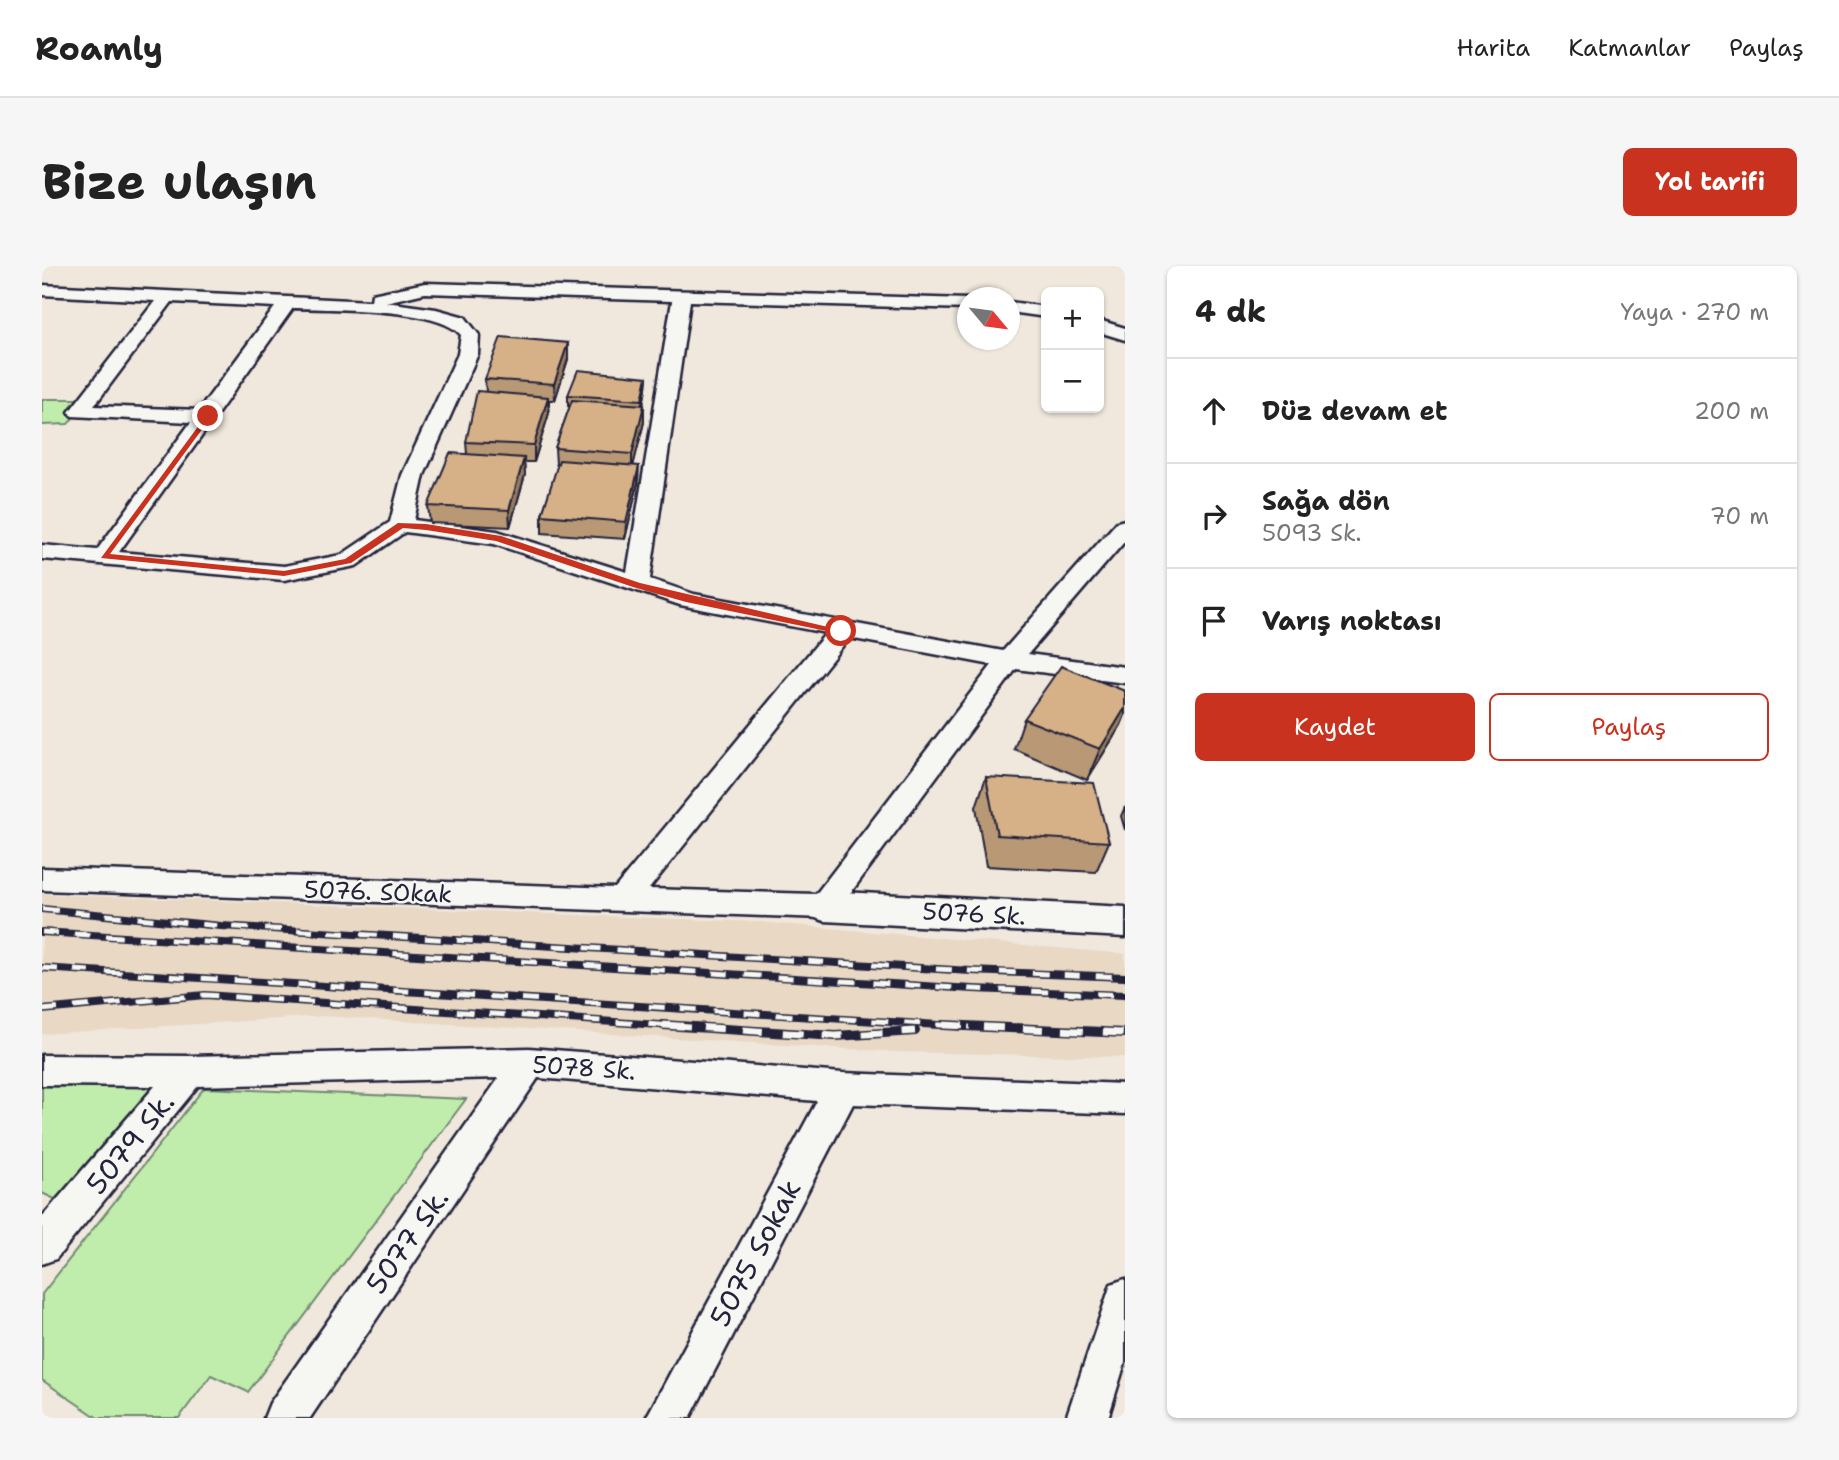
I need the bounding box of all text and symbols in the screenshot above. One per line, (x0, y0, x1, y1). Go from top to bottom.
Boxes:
text: Roamly (35, 26, 163, 71)
text: Harita (1457, 32, 1530, 64)
text: Katmanlar (1568, 32, 1691, 64)
text: Paylaş (1729, 32, 1804, 64)
button: Yol tarifi (1623, 148, 1797, 216)
text: Bize ulaşın (42, 149, 317, 215)
north arrow (957, 287, 1020, 350)
map controls (1041, 287, 1104, 413)
button: + (1041, 287, 1104, 350)
text: 4 dk (1195, 291, 1266, 332)
text: Yaya · 270 m (1620, 297, 1769, 327)
button: − (1041, 350, 1104, 413)
icon: ahead (1195, 392, 1233, 430)
text: Düz devam et (1262, 393, 1447, 428)
text: 200 m (1694, 396, 1769, 426)
route end (192, 400, 223, 431)
text: Sağa dön (1262, 483, 1390, 518)
icon: right (1195, 497, 1233, 535)
text: 70 m (1710, 501, 1769, 531)
text: 5093 Sk. (1262, 518, 1361, 548)
icon: arrive (1195, 602, 1233, 640)
text: Varış noktası (1262, 603, 1442, 638)
route start (825, 615, 856, 646)
button: Kaydet (1195, 693, 1475, 761)
button: Paylaş (1489, 693, 1769, 761)
street label: 5076. SOkak (304, 873, 452, 911)
street label: 5076 Sk. (922, 895, 1026, 933)
street label: 5078 Sk. (531, 1048, 637, 1088)
street label: 5079 Sk. (77, 1084, 183, 1202)
street label: 5075 Sokak (700, 1173, 810, 1333)
street label: 5077 Sk. (357, 1181, 457, 1301)

